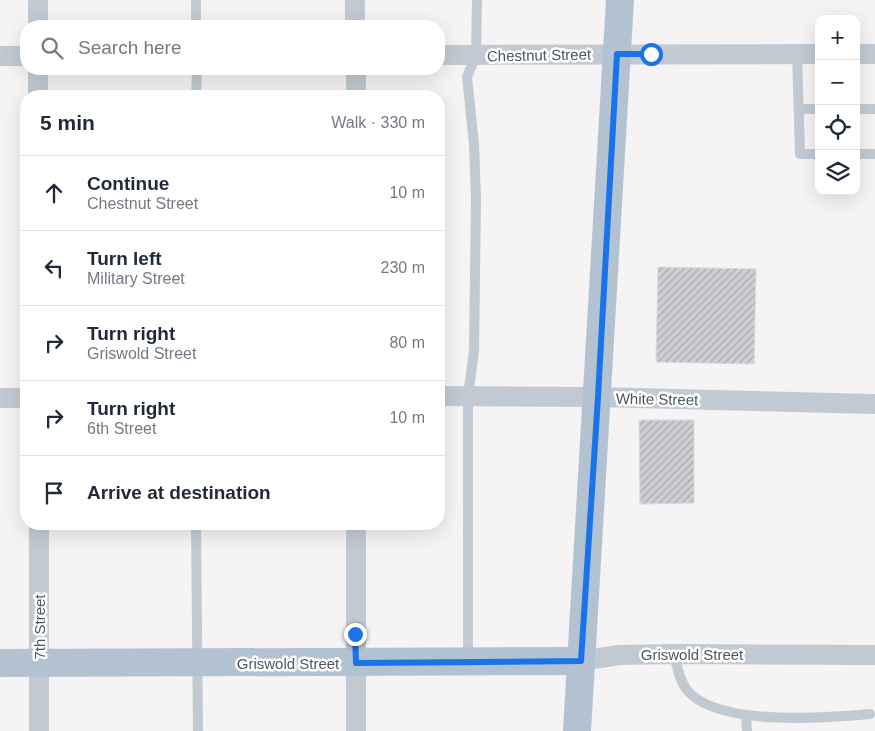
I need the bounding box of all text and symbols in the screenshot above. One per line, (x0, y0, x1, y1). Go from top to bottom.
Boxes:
map controls (815, 15, 860, 195)
button: + (815, 15, 860, 60)
search box (20, 20, 445, 75)
icon: search (38, 34, 66, 62)
text: Search here (78, 37, 182, 58)
route start (640, 43, 663, 66)
street label: Chestnut Street (487, 46, 592, 64)
button: − (815, 60, 860, 105)
button: locate (815, 105, 860, 150)
text: 5 min (40, 111, 95, 134)
text: Walk · 330 m (331, 114, 425, 131)
button: layers (815, 150, 860, 195)
text: Continue (87, 173, 169, 194)
icon: ahead (40, 179, 68, 207)
text: 10 m (389, 184, 425, 201)
text: Chestnut Street (87, 195, 198, 212)
text: Turn left (87, 248, 162, 269)
icon: left (40, 254, 68, 282)
text: 230 m (381, 259, 425, 276)
text: Military Street (87, 270, 185, 287)
text: Turn right (87, 323, 175, 344)
icon: right (40, 329, 68, 357)
text: 80 m (389, 334, 425, 351)
text: Griswold Street (87, 345, 196, 362)
street label: White Street (616, 390, 699, 408)
text: Turn right (87, 398, 175, 419)
icon: right (40, 404, 68, 432)
text: 10 m (389, 409, 425, 426)
text: 6th Street (87, 420, 156, 437)
icon: arrive (40, 479, 68, 507)
text: Arrive at destination (87, 482, 271, 503)
street label: 7th Street (31, 594, 48, 660)
route end (344, 623, 367, 646)
street label: Griswold Street (641, 646, 744, 663)
street label: Griswold Street (237, 655, 340, 672)

